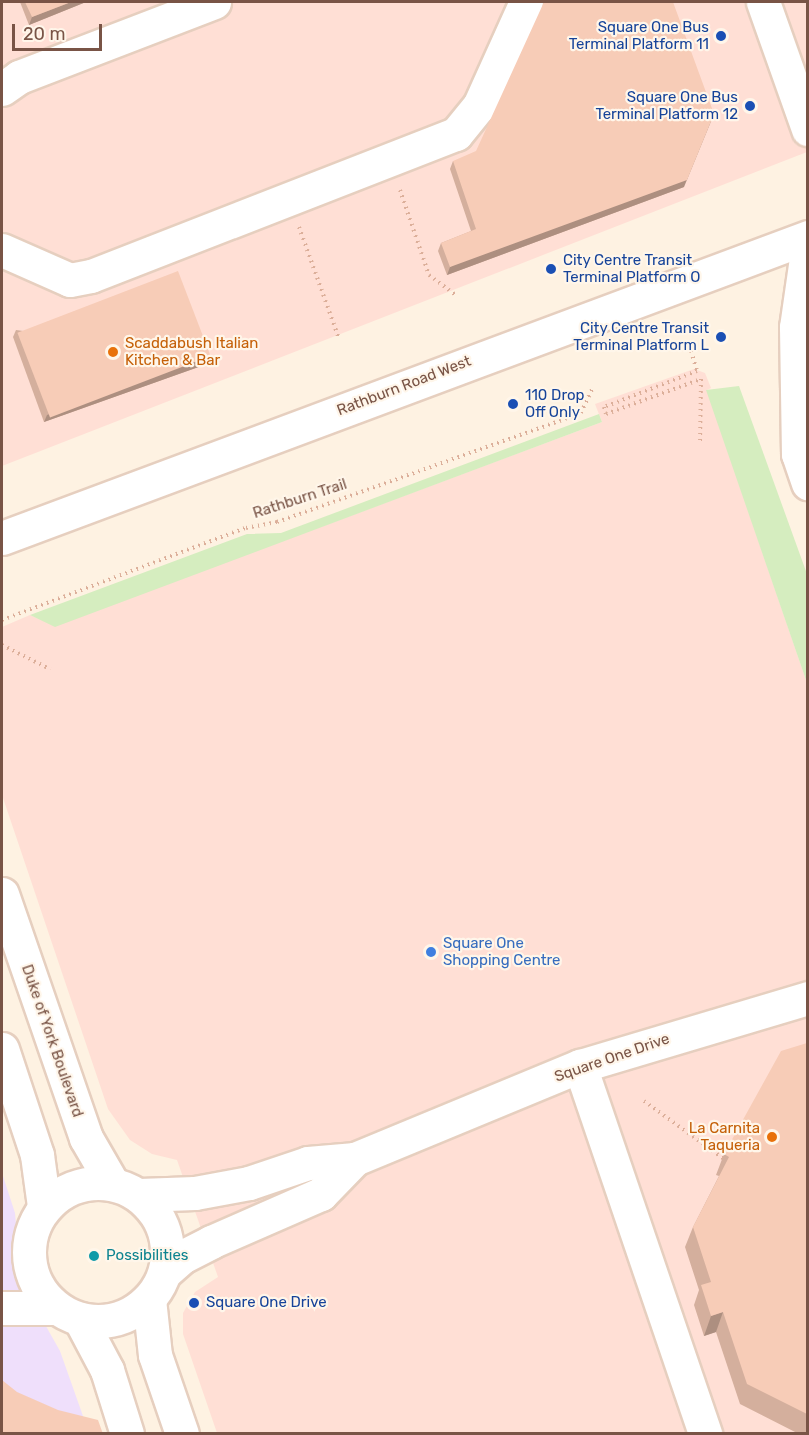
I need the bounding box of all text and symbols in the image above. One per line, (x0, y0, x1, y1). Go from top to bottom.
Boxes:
scale bar (15, 12, 105, 50)
place label: Square One Bus Terminal Platform 11 (569, 18, 709, 53)
text: 20 m (23, 23, 65, 45)
marker: Square One Bus Terminal Platform 11 (714, 29, 728, 43)
place label: Square One Bus Terminal Platform 12 (595, 88, 738, 123)
marker: Square One Bus Terminal Platform 12 (743, 99, 757, 113)
place label: City Centre Transit Terminal Platform O (563, 251, 700, 286)
marker: City Centre Transit Terminal Platform O (544, 262, 558, 276)
place label: City Centre Transit Terminal Platform L (573, 319, 709, 354)
marker: City Centre Transit Terminal Platform L (714, 330, 728, 344)
place label: Scaddabush Italian Kitchen & Bar (125, 334, 258, 369)
marker: Scaddabush Italian Kitchen & Bar (106, 345, 120, 359)
street label: Rathburn Road West (334, 352, 474, 420)
place label: 110 Drop Off Only (525, 386, 584, 421)
marker: 110 Drop Off Only (506, 397, 520, 411)
street label: Rathburn Trail (251, 475, 349, 523)
place label: Square One Shopping Centre (443, 934, 560, 969)
marker: Square One Shopping Centre (424, 945, 438, 959)
street label: Duke of York Boulevard (17, 962, 87, 1120)
street label: Square One Drive (552, 1030, 672, 1086)
place label: La Carnita Taqueria (689, 1119, 760, 1154)
marker: La Carnita Taqueria (765, 1130, 779, 1144)
place label: Possibilities (106, 1247, 188, 1265)
marker: Possibilities (87, 1249, 101, 1263)
place label: Square One Drive (206, 1294, 327, 1312)
marker: Square One Drive (187, 1296, 201, 1310)

